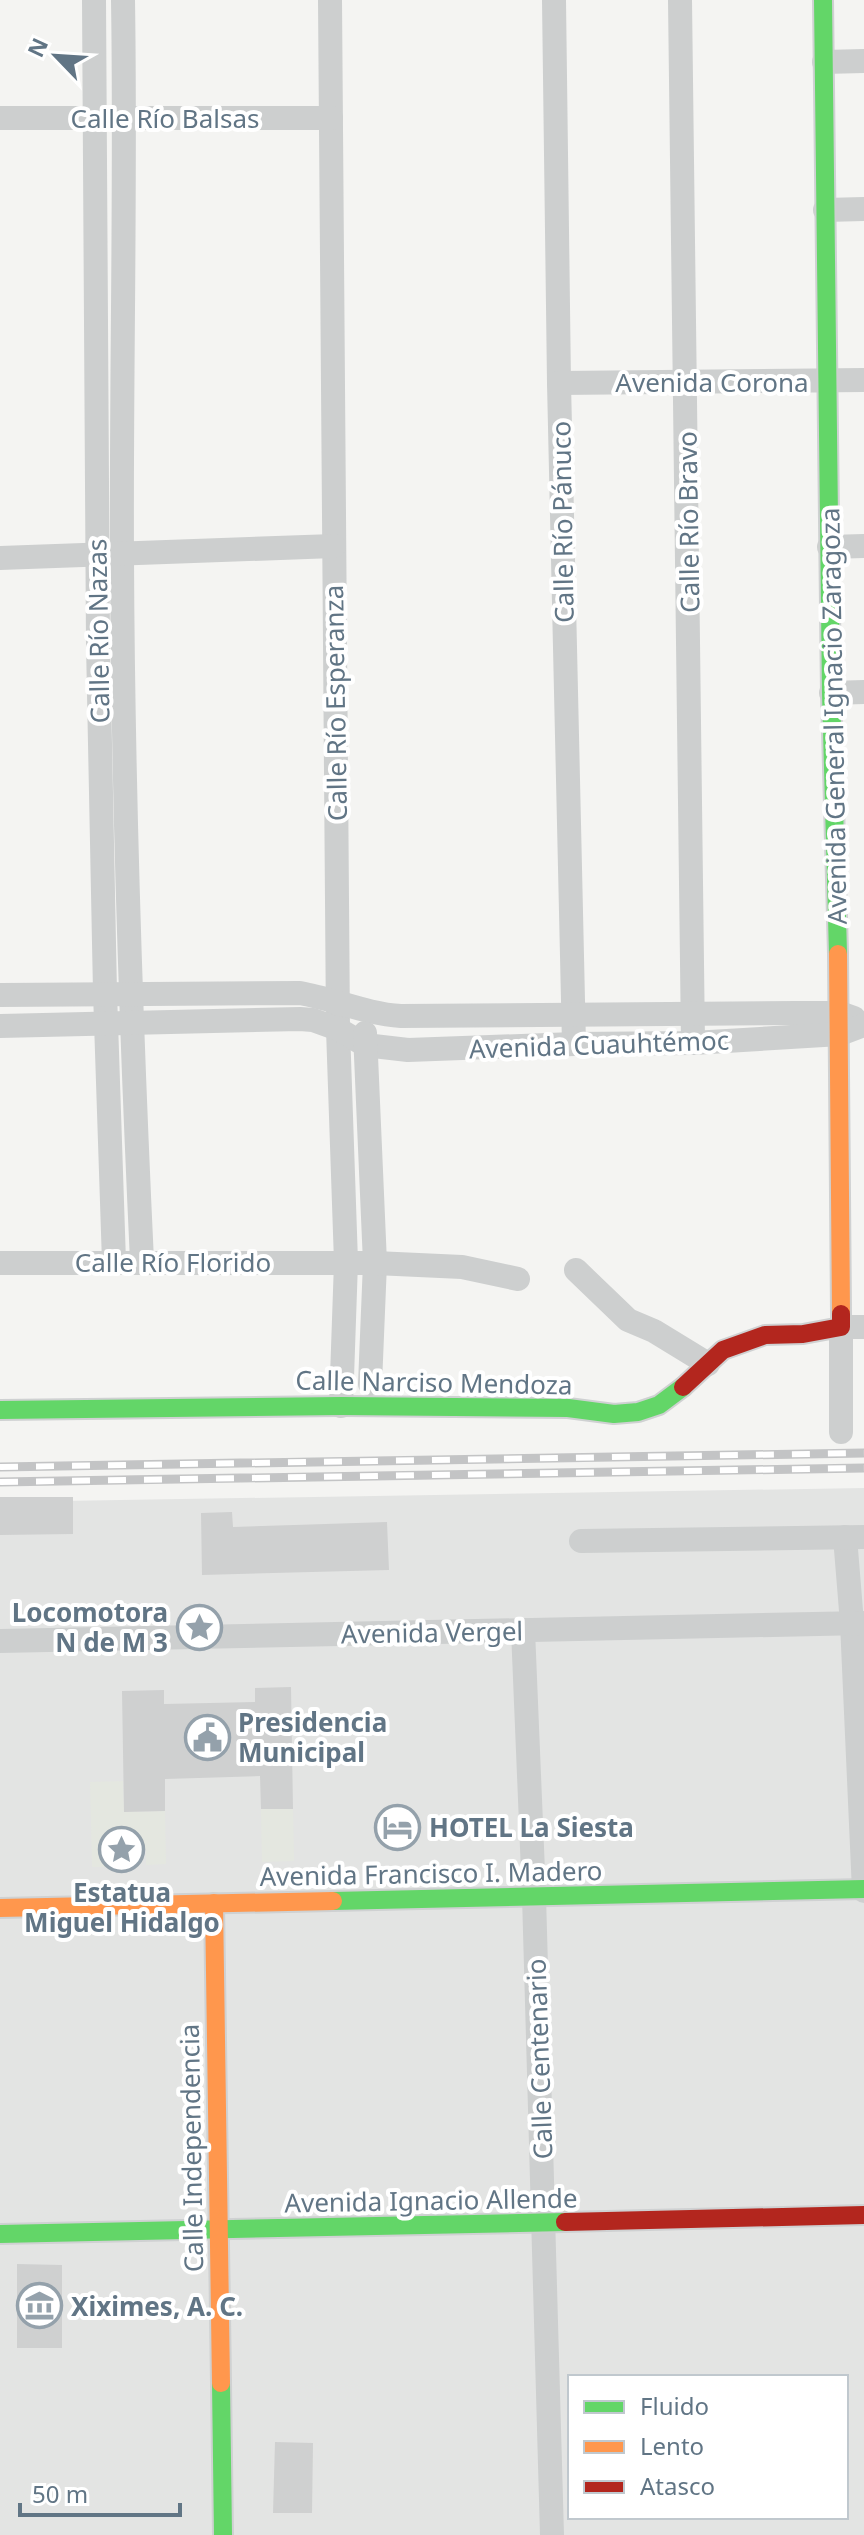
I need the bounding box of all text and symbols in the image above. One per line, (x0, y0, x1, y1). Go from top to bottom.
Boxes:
north arrow (16, 16, 96, 96)
text: N (20, 33, 54, 62)
street label: Calle Río Balsas (71, 100, 259, 136)
street label: Avenida Corona (615, 364, 809, 400)
street label: Calle Río Pánuco (542, 421, 582, 623)
street label: Calle Río Bravo (668, 431, 708, 613)
street label: Avenida General Ignacio Zaragoza (811, 507, 855, 925)
street label: Calle Río Nazas (78, 538, 118, 724)
street label: Calle Río Esperanza (315, 584, 355, 822)
street label: Avenida Cuauhtémoc (468, 1021, 730, 1067)
street label: Calle Río Florido (75, 1244, 271, 1280)
street label: Calle Narciso Mendoza (295, 1362, 573, 1402)
place label: Locomotora N de M 3 (12, 1594, 168, 1660)
place icon: Locomotora N de M 3 (175, 1603, 223, 1651)
street label: Avenida Vergel (341, 1612, 523, 1652)
place label: Presidencia Municipal (238, 1704, 387, 1770)
public building icon: Presidencia Municipal (183, 1713, 231, 1761)
hotel icon: HOTEL La Siesta (374, 1803, 422, 1851)
place label: HOTEL La Siesta (429, 1809, 634, 1845)
place icon: Estatua Miguel Hidalgo (98, 1825, 146, 1873)
street label: Avenida Francisco I. Madero (259, 1852, 603, 1894)
place label: Estatua Miguel Hidalgo (24, 1874, 220, 1940)
street label: Calle Centenario (518, 1958, 560, 2160)
street label: Calle Independencia (171, 2023, 211, 2273)
street label: Avenida Ignacio Allende (284, 2179, 578, 2221)
museum icon: Xiximes, A. C. (16, 2282, 64, 2330)
place label: Xiximes, A. C. (71, 2288, 243, 2324)
legend (568, 2375, 848, 2519)
text: Fluido (640, 2389, 709, 2422)
text: Lento (640, 2429, 704, 2462)
scale bar (20, 2467, 180, 2517)
text: Atasco (640, 2469, 715, 2502)
text: 50 m (32, 2477, 88, 2510)

